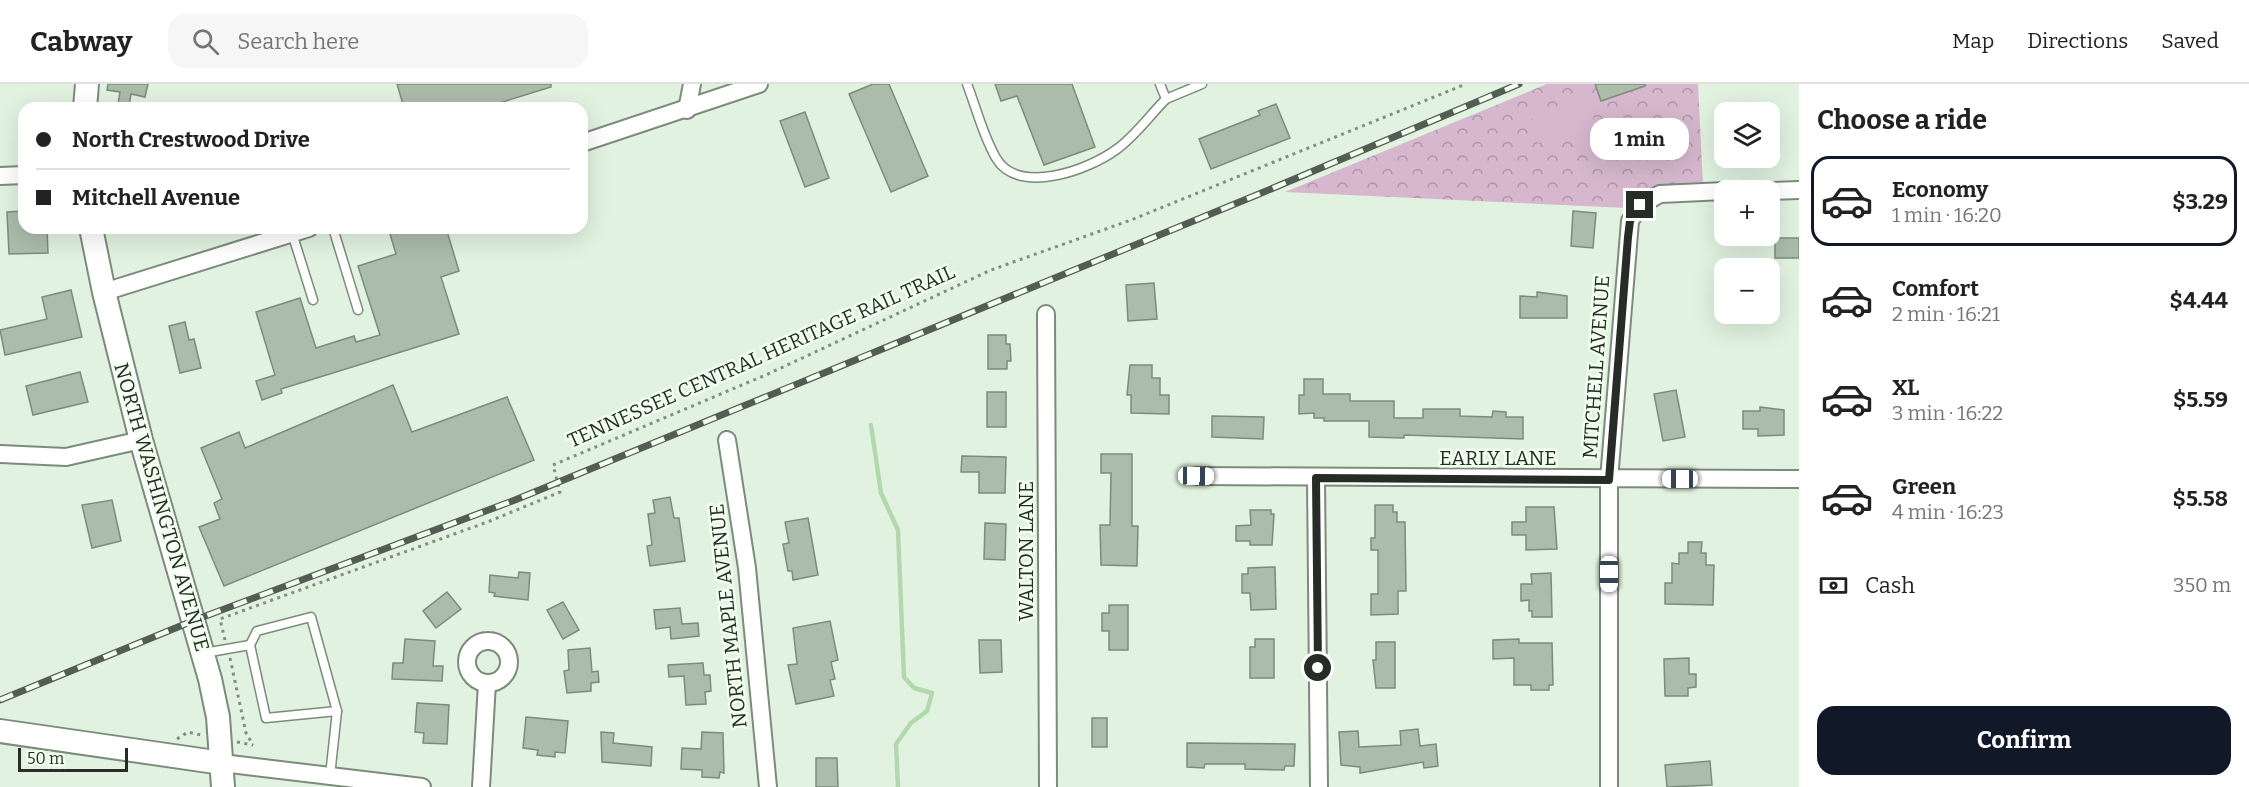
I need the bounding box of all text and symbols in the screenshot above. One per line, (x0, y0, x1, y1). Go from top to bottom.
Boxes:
search box (168, 14, 588, 68)
text: Cabway (30, 25, 132, 58)
icon: search (189, 25, 222, 58)
text: Search here (237, 28, 359, 55)
text: Map (1952, 28, 1994, 54)
text: Directions (2027, 28, 2128, 54)
text: Saved (2161, 28, 2219, 54)
map controls (1714, 102, 1780, 324)
button: layers (1714, 102, 1780, 168)
text: Choose a ride (1817, 104, 1987, 136)
callout: 1 min (1590, 118, 1690, 160)
text: North Crestwood Drive (72, 126, 310, 153)
text: 1 min (1614, 127, 1665, 151)
icon: car (1820, 174, 1874, 228)
text: Economy (1892, 176, 1988, 203)
button: + (1714, 180, 1780, 246)
text: Mitchell Avenue (72, 184, 240, 211)
text: $3.29 (2172, 188, 2228, 215)
route end (1626, 191, 1653, 218)
text: 1 min · 16:20 (1892, 203, 2002, 227)
button: − (1714, 258, 1780, 324)
street label: TENNESSEE CENTRAL HERITAGE RAIL TRAIL (564, 259, 958, 453)
icon: car (1820, 273, 1874, 327)
street label: MITCHELL AVENUE (1578, 274, 1614, 460)
text: Comfort (1892, 275, 1979, 302)
text: $4.44 (2170, 287, 2228, 314)
text: 2 min · 16:21 (1892, 302, 2000, 326)
street label: NORTH WASHINGTON AVENUE (109, 360, 215, 654)
icon: car (1820, 372, 1874, 426)
text: XL (1892, 374, 1919, 401)
text: $5.59 (2173, 386, 2228, 413)
text: 3 min · 16:22 (1892, 401, 2003, 425)
street label: EARLY LANE (1439, 446, 1557, 470)
car (1178, 467, 1214, 485)
car (1662, 470, 1698, 488)
icon: car (1820, 471, 1874, 525)
text: Green (1892, 473, 1956, 500)
street label: WALTON LANE (1014, 481, 1038, 621)
text: $5.58 (2173, 485, 2228, 512)
text: 4 min · 16:23 (1892, 500, 2004, 524)
street label: NORTH MAPLE AVENUE (704, 503, 752, 729)
car (1600, 556, 1618, 592)
icon: cash (1817, 569, 1850, 602)
text: Cash (1865, 572, 1915, 599)
text: 350 m (2173, 573, 2231, 597)
route start (1304, 654, 1331, 681)
button: Confirm (1817, 706, 2231, 775)
scale bar (18, 745, 128, 772)
text: 50 m (27, 749, 64, 768)

